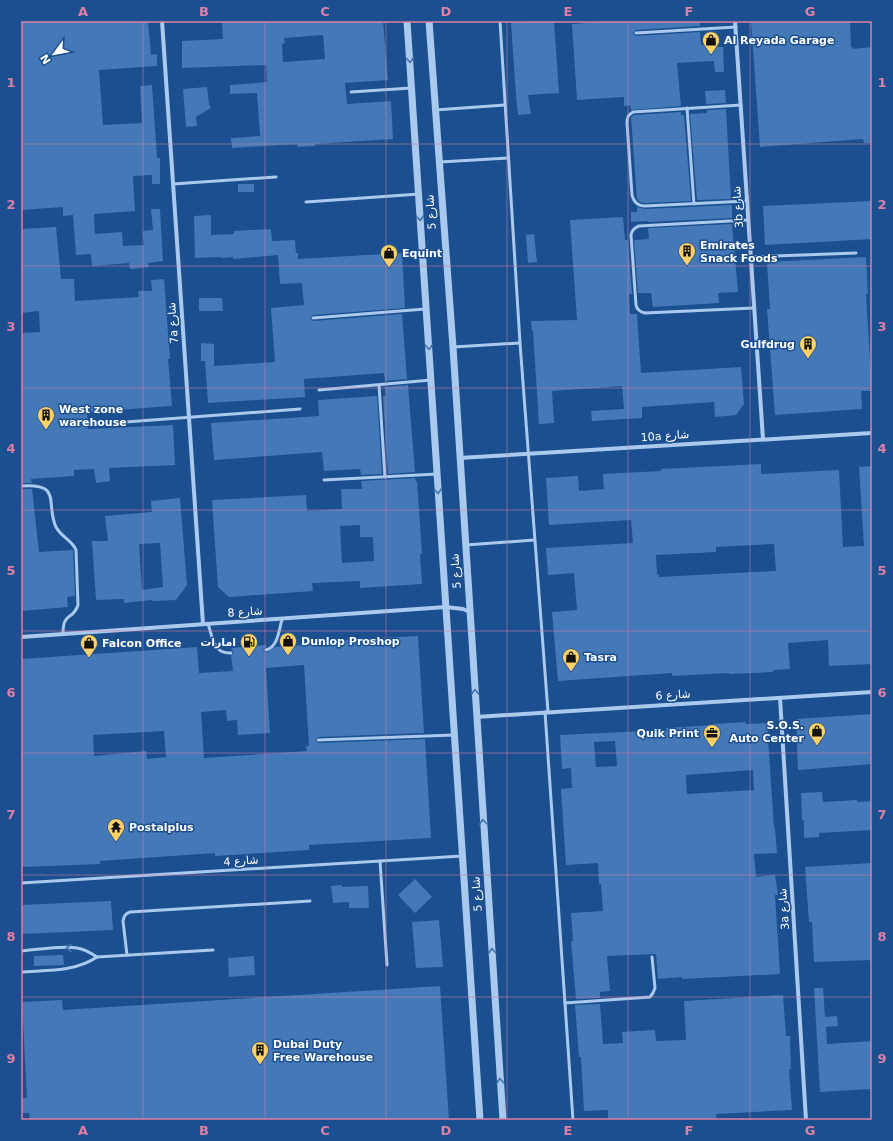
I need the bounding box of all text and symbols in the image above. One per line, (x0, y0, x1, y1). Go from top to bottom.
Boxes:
text: A (78, 4, 88, 19)
text: B (199, 4, 209, 19)
text: C (320, 4, 330, 19)
text: D (441, 4, 452, 19)
text: E (564, 4, 572, 19)
text: F (685, 4, 693, 19)
text: G (805, 4, 815, 19)
shop icon: Al Reyada Garage (701, 30, 721, 55)
north arrow (34, 34, 74, 74)
place label: Al Reyada Garage (724, 34, 834, 47)
text: N (38, 52, 54, 66)
one-way arrow (405, 57, 414, 63)
text: 1 (6, 75, 16, 90)
text: 1 (877, 75, 887, 90)
street label: 3b شارع (730, 186, 746, 228)
street label: شارع 5 (423, 194, 439, 230)
text: 2 (6, 197, 16, 212)
text: 2 (877, 197, 887, 212)
one-way arrow (416, 215, 425, 221)
place label: Emirates Snack Foods (700, 239, 778, 265)
building icon: Emirates Snack Foods (677, 241, 697, 266)
shop icon: Equint (379, 243, 399, 268)
place label: Equint (402, 247, 442, 260)
street label: 7a شارع (165, 302, 181, 344)
text: 3 (6, 319, 16, 334)
text: 3 (877, 319, 887, 334)
building icon: Gulfdrug (798, 334, 818, 359)
place label: Gulfdrug (741, 338, 795, 351)
one-way arrow (425, 344, 433, 350)
place label: West zone warehouse (59, 403, 127, 429)
building icon: West zone warehouse (36, 405, 56, 430)
street label: 10a شارع (640, 428, 690, 444)
text: 4 (6, 441, 16, 456)
text: 4 (877, 441, 887, 456)
one-way arrow (434, 488, 443, 494)
street label: شارع 5 (448, 553, 464, 589)
text: 5 (6, 563, 16, 578)
text: 5 (877, 563, 887, 578)
street label: شارع 8 (227, 604, 263, 620)
shop icon: Dunlop Proshop (278, 631, 298, 656)
fuel station icon: امارات (239, 632, 259, 657)
shop icon: Falcon Office (79, 633, 99, 658)
place label: Dunlop Proshop (301, 635, 400, 648)
place label: امارات (200, 636, 236, 649)
place label: Falcon Office (102, 637, 181, 650)
shop icon: Tasra (561, 647, 581, 672)
place label: Tasra (584, 651, 617, 664)
text: 6 (6, 685, 16, 700)
text: 6 (877, 685, 887, 700)
street label: شارع 6 (655, 687, 691, 703)
one-way arrow (470, 689, 479, 695)
place label: S.O.S. Auto Center (730, 719, 805, 745)
shop icon: S.O.S. Auto Center (807, 721, 827, 746)
office icon: Quik Print (702, 723, 722, 748)
place label: Quik Print (637, 727, 699, 740)
text: 7 (6, 807, 16, 822)
text: 7 (877, 807, 887, 822)
temple icon: Postalplus (106, 817, 126, 842)
one-way arrow (479, 819, 488, 825)
place label: Postalplus (129, 821, 194, 834)
street label: شارع 4 (223, 853, 259, 869)
street label: شارع 5 (469, 876, 485, 912)
street label: 3a شارع (776, 888, 792, 930)
text: 8 (6, 929, 16, 944)
text: 8 (877, 929, 887, 944)
one-way arrow (66, 944, 72, 952)
one-way arrow (487, 948, 496, 954)
place label: Dubai Duty Free Warehouse (273, 1038, 373, 1064)
building icon: Dubai Duty Free Warehouse (250, 1040, 270, 1065)
text: 9 (6, 1051, 16, 1066)
text: 9 (877, 1051, 887, 1066)
one-way arrow (496, 1078, 505, 1084)
text: A (78, 1123, 88, 1138)
text: B (199, 1123, 209, 1138)
text: C (320, 1123, 330, 1138)
text: D (441, 1123, 452, 1138)
text: E (564, 1123, 572, 1138)
text: F (685, 1123, 693, 1138)
text: G (805, 1123, 815, 1138)

